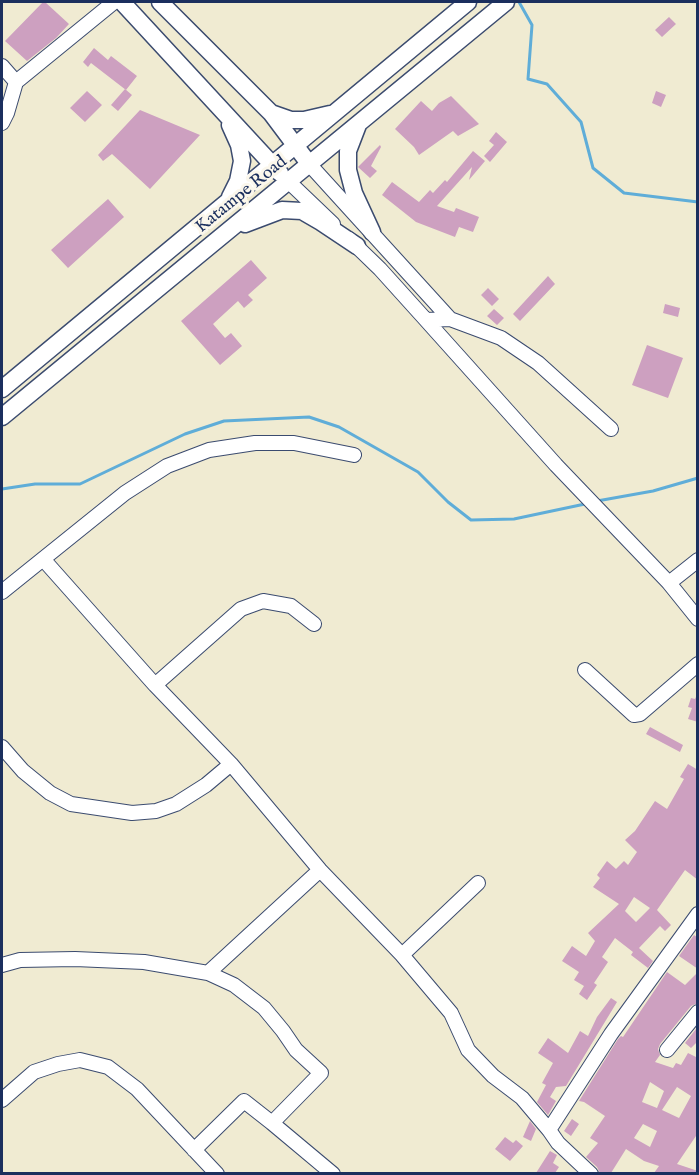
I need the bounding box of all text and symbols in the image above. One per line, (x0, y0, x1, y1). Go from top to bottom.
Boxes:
street label: Katampe Road (192, 152, 292, 238)

